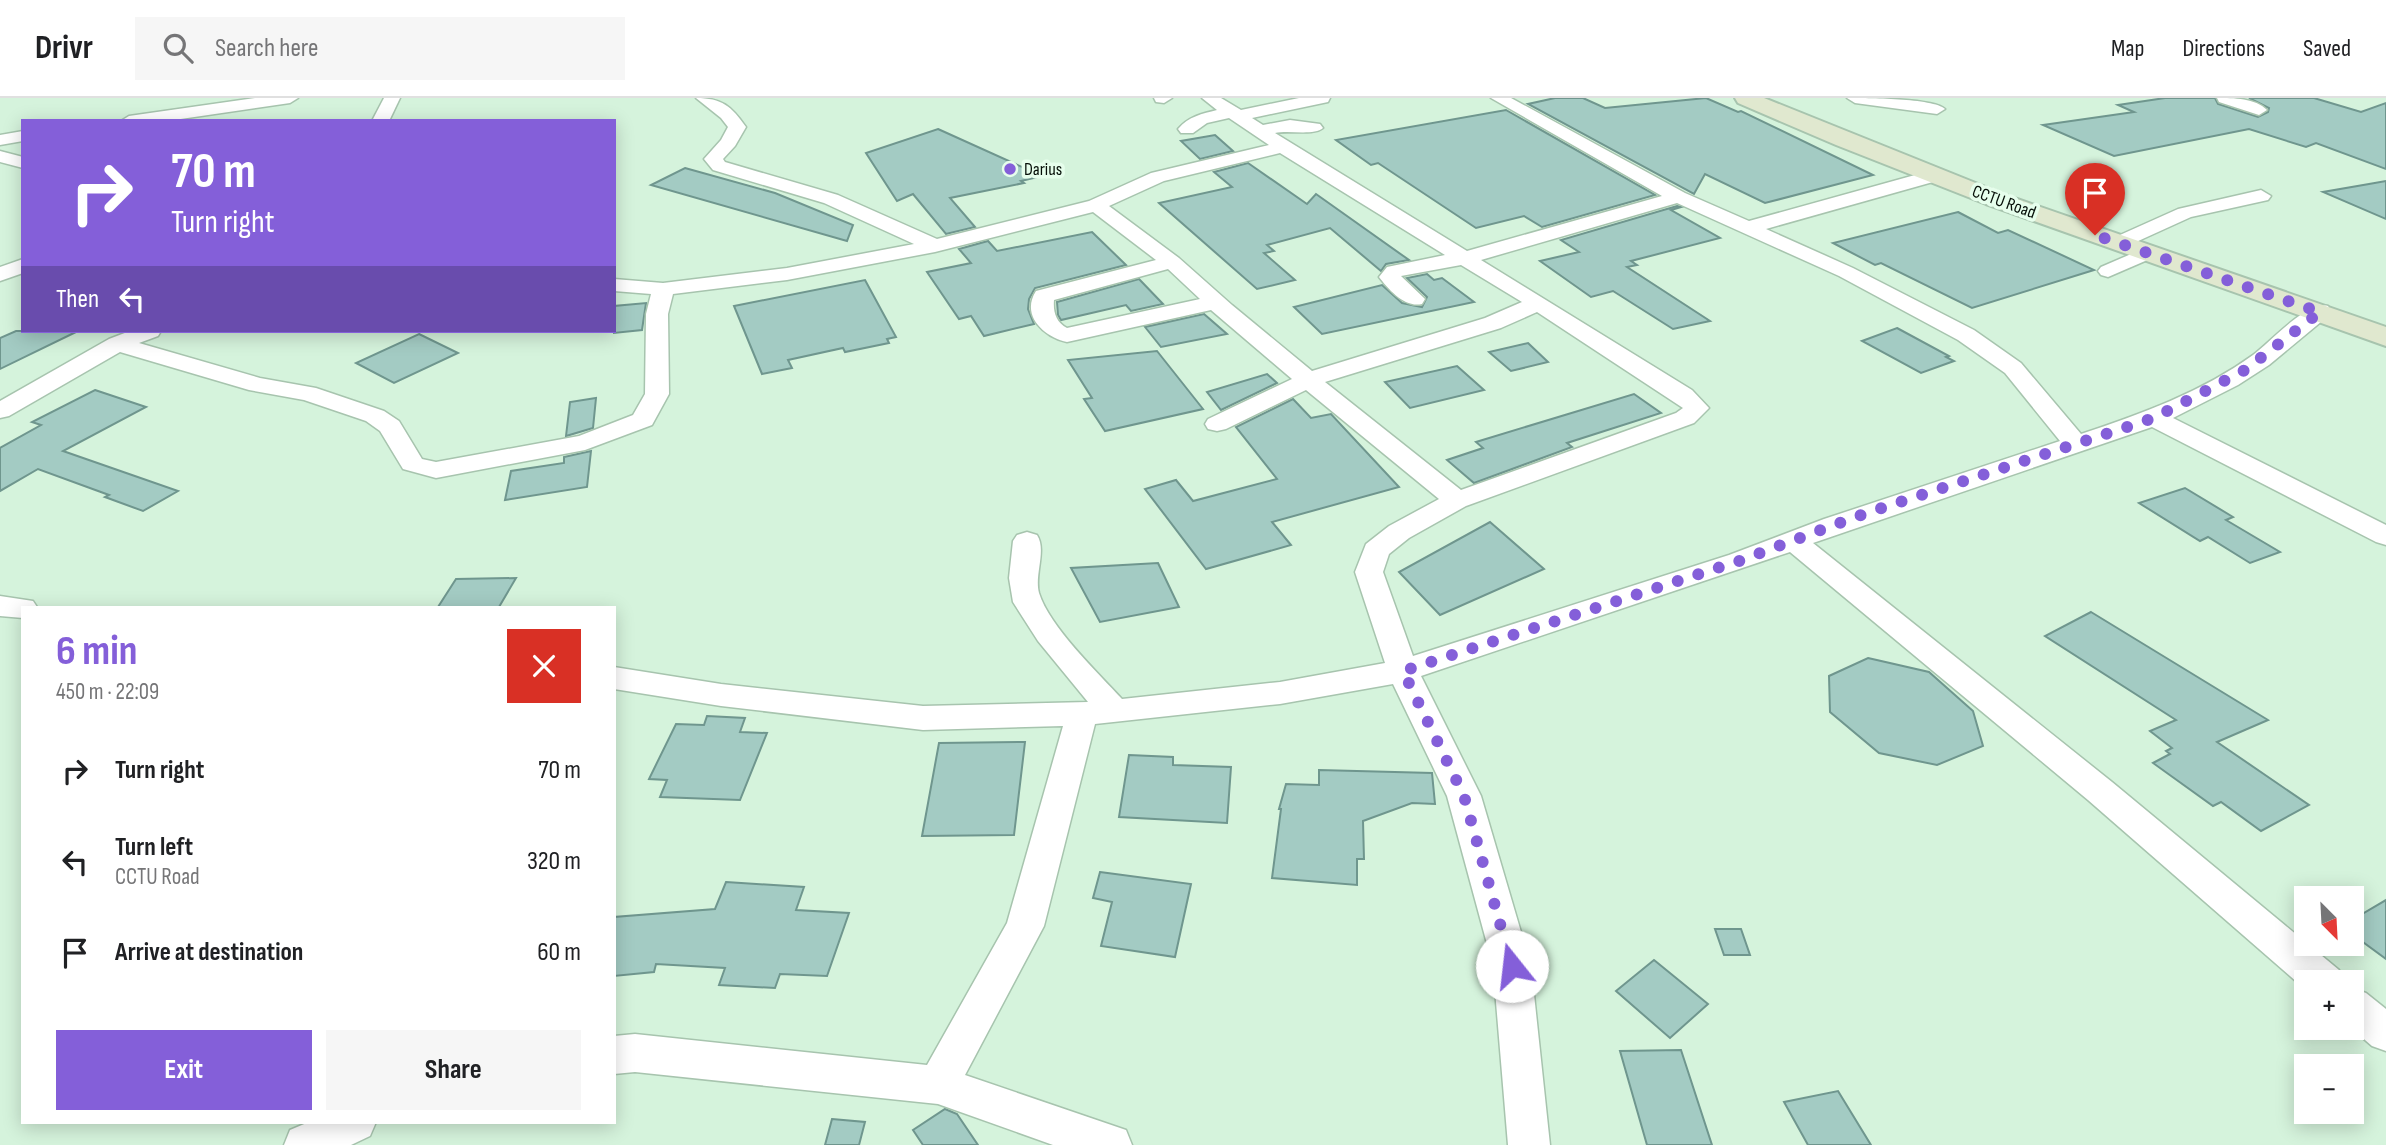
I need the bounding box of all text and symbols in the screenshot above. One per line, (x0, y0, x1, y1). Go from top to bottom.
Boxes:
search box (135, 17, 625, 80)
text: Drivr (35, 28, 93, 68)
icon: search (159, 29, 197, 67)
text: Search here (215, 33, 318, 64)
text: Map (2111, 34, 2144, 63)
text: Directions (2182, 34, 2265, 63)
text: Saved (2303, 34, 2351, 63)
text: 70 m (171, 143, 256, 202)
icon: right (56, 147, 147, 238)
place label: Darius (1024, 159, 1062, 180)
marker: Darius (1002, 161, 1018, 177)
pin (2065, 163, 2125, 235)
icon: arrive (2076, 174, 2114, 212)
street label: CCTU Road (1969, 181, 2039, 223)
text: Turn right (171, 203, 275, 242)
icon: left (113, 280, 151, 318)
text: Then (56, 284, 99, 315)
text: 6 min (56, 626, 137, 677)
button: close (507, 629, 581, 703)
text: 450 m · 22:09 (56, 678, 159, 706)
icon: right (56, 752, 94, 790)
text: Turn right (115, 755, 204, 786)
text: 70 m (538, 755, 581, 786)
text: Turn left (115, 832, 193, 863)
icon: left (56, 843, 94, 881)
text: 320 m (527, 846, 581, 877)
text: CCTU Road (115, 863, 200, 891)
north arrow (2294, 886, 2364, 956)
map controls (2294, 886, 2364, 1124)
position arrow (1475, 929, 1549, 1003)
icon: arrive (56, 934, 94, 972)
text: Arrive at destination (115, 937, 303, 968)
text: 60 m (537, 937, 581, 968)
button: + (2294, 970, 2364, 1040)
button: Exit (56, 1030, 312, 1110)
button: Share (326, 1030, 581, 1110)
button: − (2294, 1054, 2364, 1124)

